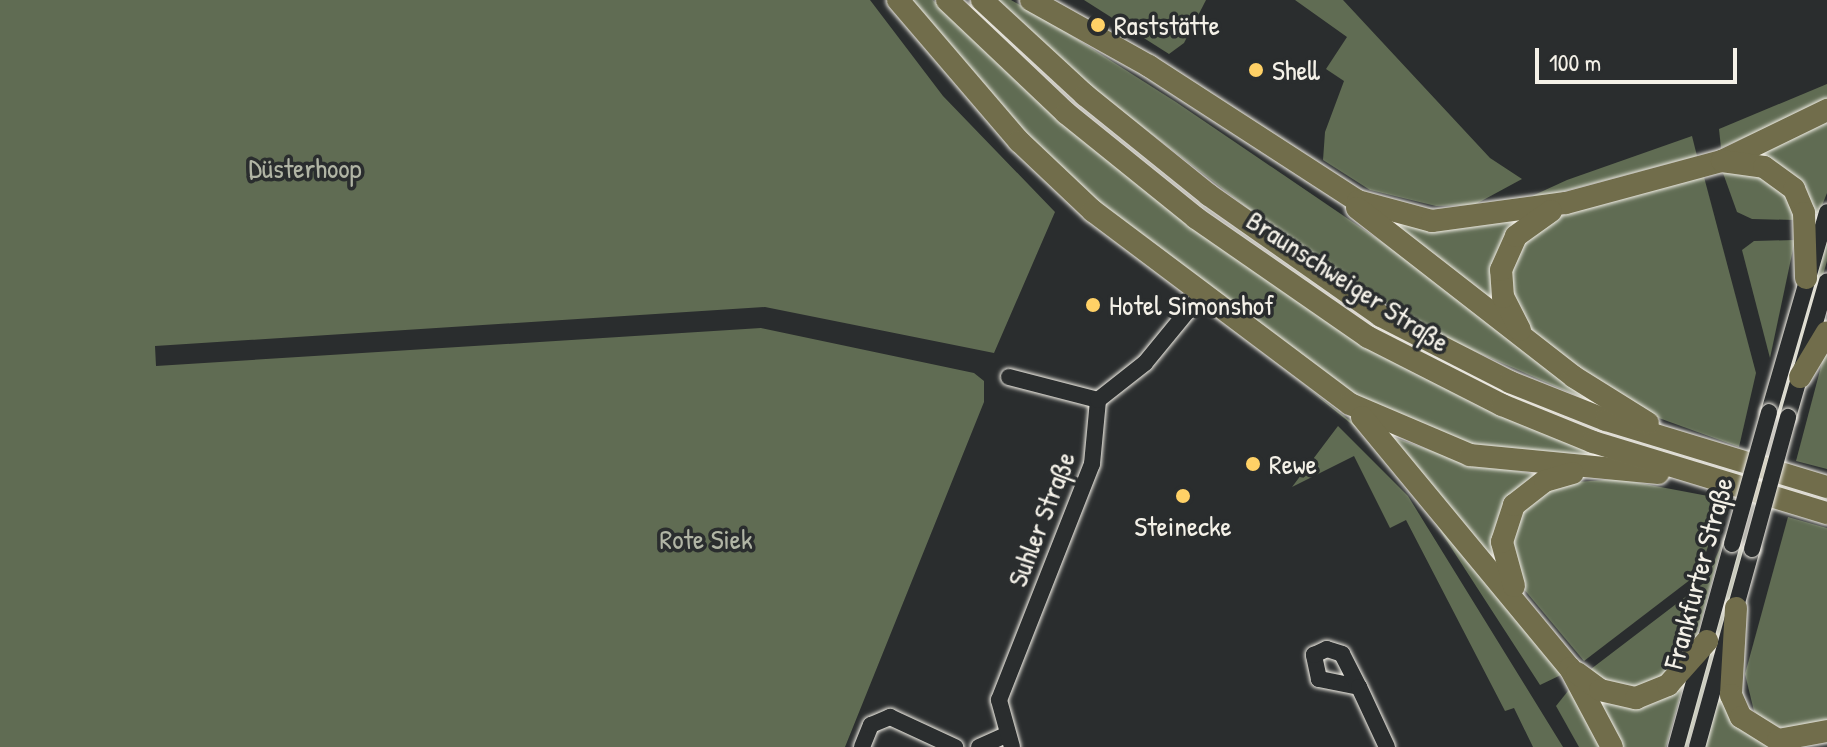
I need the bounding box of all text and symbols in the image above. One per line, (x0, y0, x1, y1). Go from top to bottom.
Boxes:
place label: Raststätte (1114, 8, 1220, 42)
marker: Raststätte (1089, 16, 1107, 34)
scale bar (1539, 32, 1741, 82)
text: 100 m (1549, 46, 1601, 78)
place label: Shell (1272, 53, 1320, 87)
marker: Shell (1247, 61, 1265, 79)
park label: Düsterhoop (248, 151, 362, 185)
street label: Braunschweiger Straße (1240, 203, 1456, 359)
place label: Hotel Simonshof (1109, 288, 1274, 322)
marker: Hotel Simonshof (1084, 296, 1102, 314)
street label: Suhler Straße (1000, 447, 1082, 591)
place label: Rewe (1269, 447, 1317, 481)
marker: Rewe (1244, 455, 1262, 473)
street label: Frankfurter Straße (1656, 474, 1740, 672)
marker: Steinecke (1174, 487, 1192, 505)
place label: Steinecke (1134, 509, 1232, 543)
park label: Rote Siek (659, 522, 753, 556)

